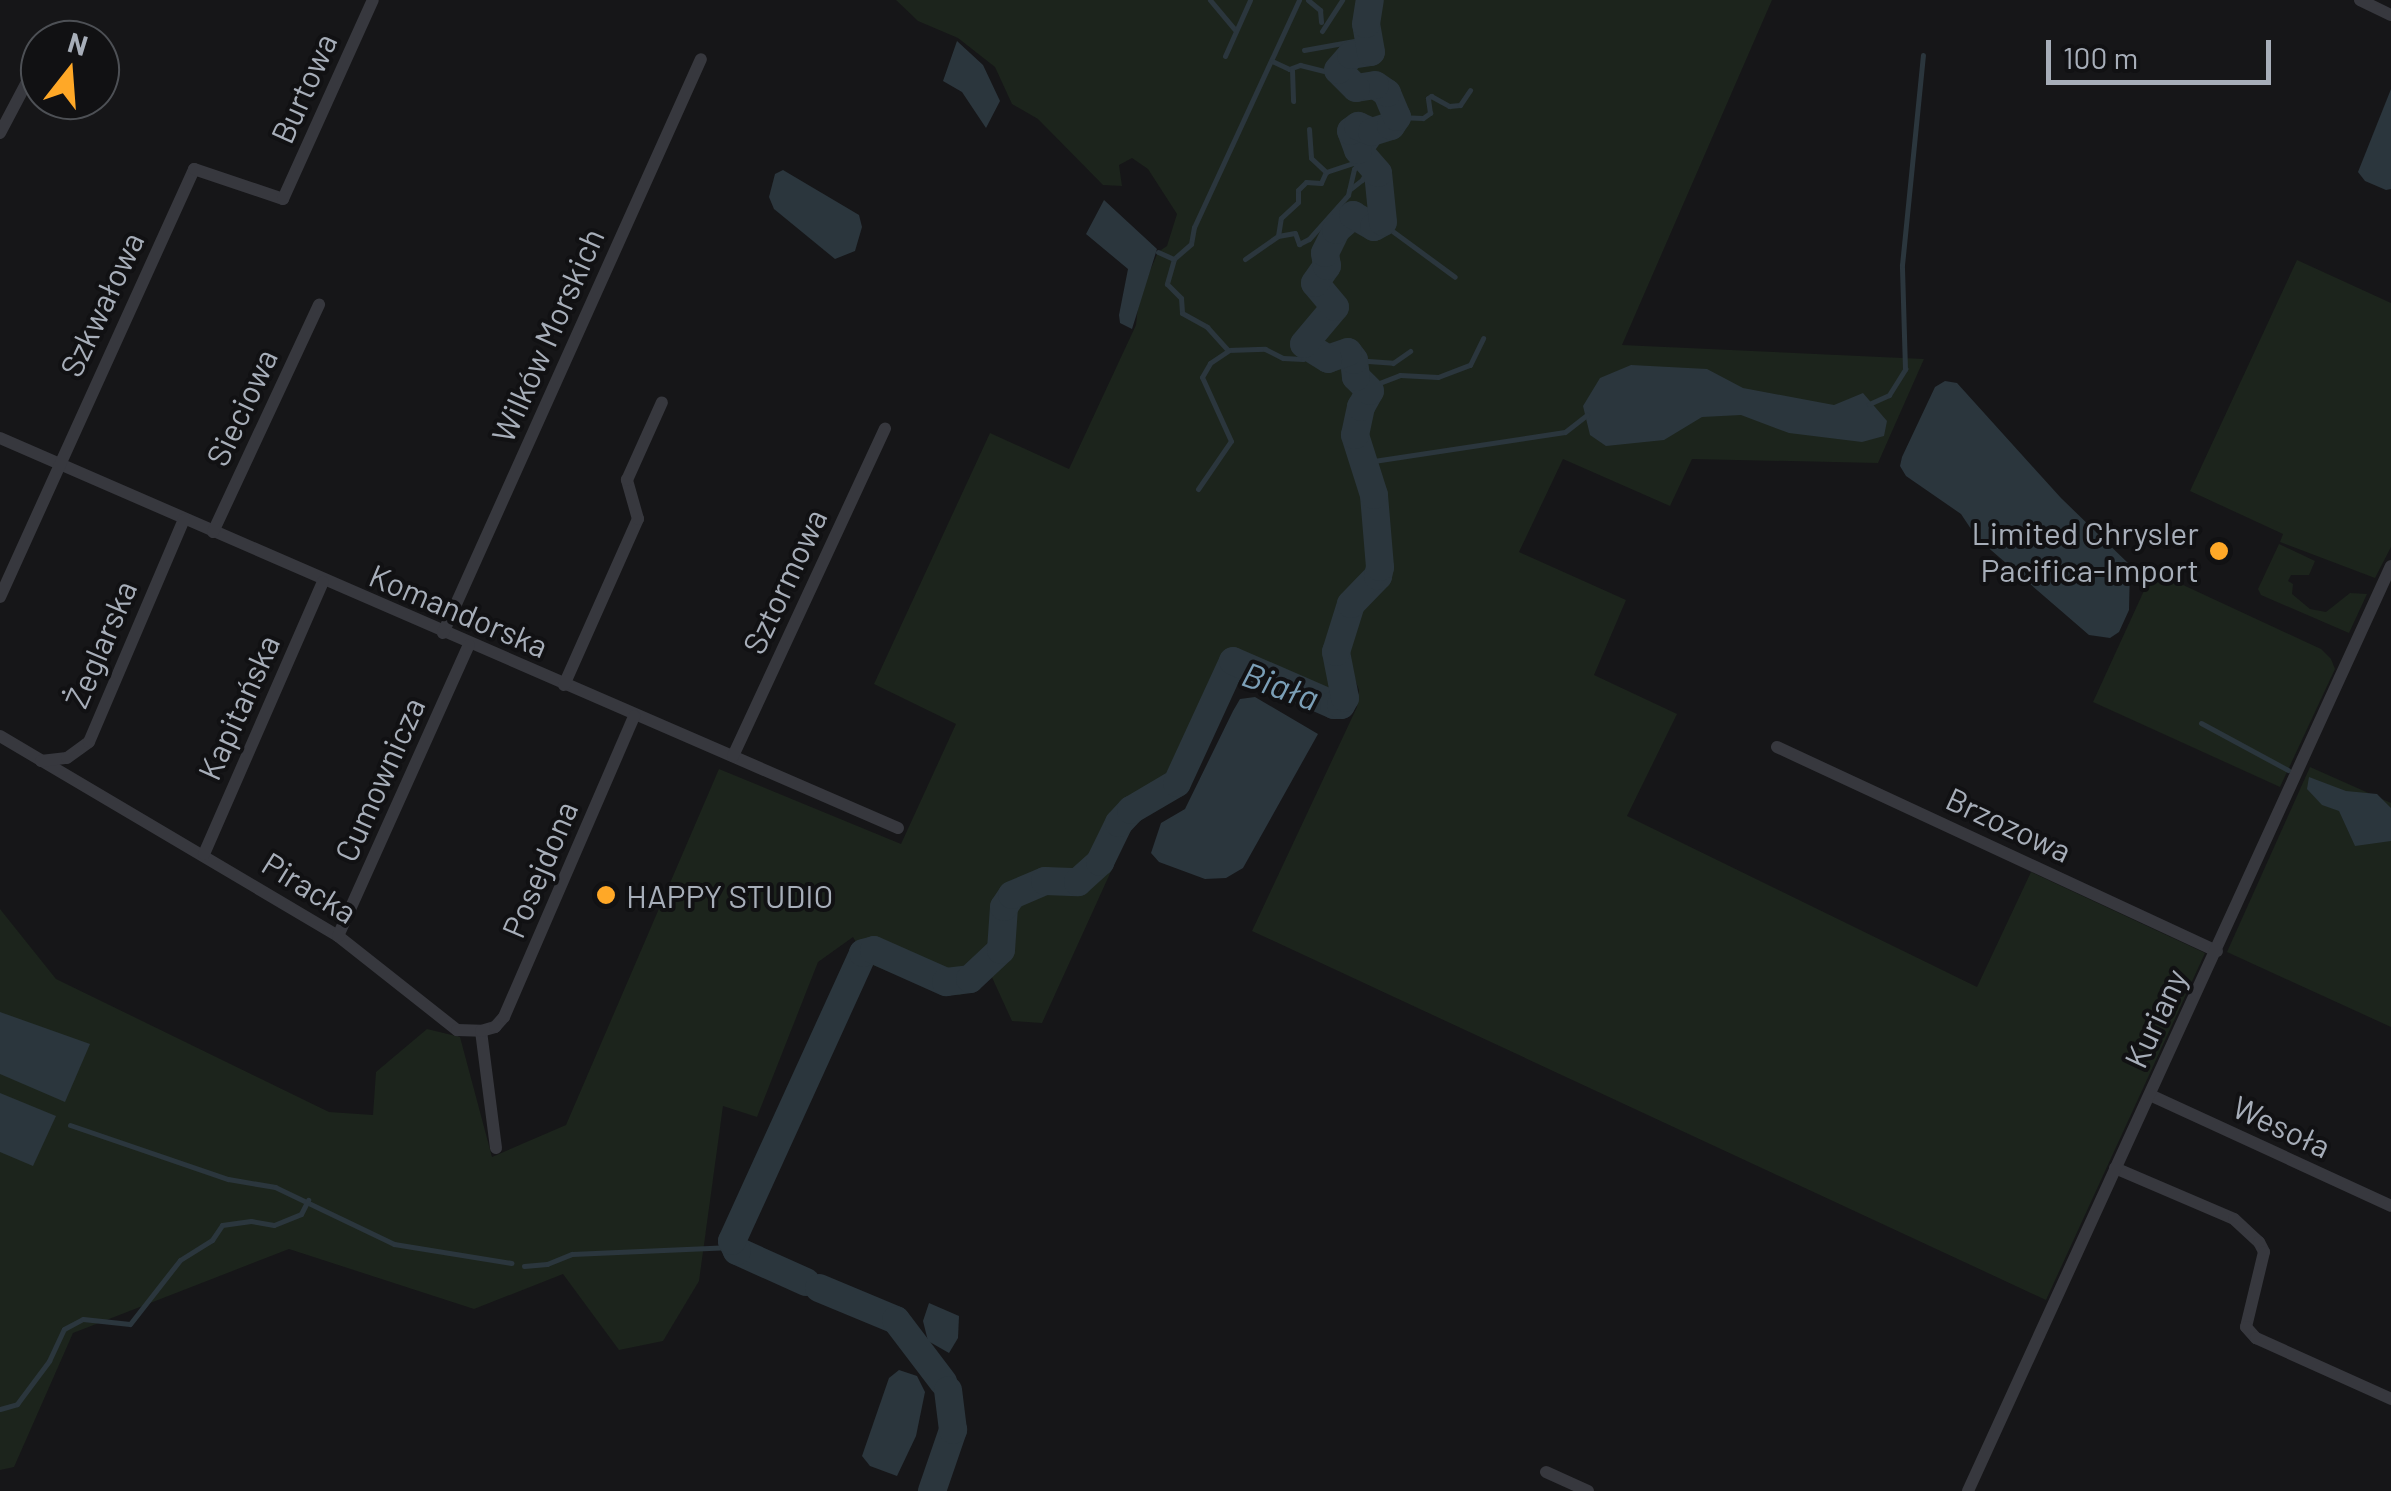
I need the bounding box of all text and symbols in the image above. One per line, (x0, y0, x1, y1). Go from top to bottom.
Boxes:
north arrow (20, 20, 120, 120)
scale bar (2051, 20, 2276, 82)
text: N (64, 24, 92, 62)
street label: Burtowa (262, 27, 344, 149)
text: 100 m (2063, 39, 2138, 75)
street label: Wilków Morskich (483, 222, 611, 448)
street label: Szkwałowa (51, 226, 151, 382)
street label: Sieciowa (197, 342, 285, 472)
street label: Sztormowa (734, 503, 834, 659)
place label: Limited Chrysler Pacifica-Import (1972, 514, 2199, 589)
marker: Limited Chrysler Pacifica-Import (2208, 540, 2230, 562)
street label: Komandorska (364, 555, 554, 665)
street label: Żeglarska (56, 575, 144, 713)
street label: Kapitańska (189, 629, 287, 785)
water label: Biała (1237, 652, 1325, 718)
street label: Cumownicza (326, 691, 432, 867)
street label: Brzozowa (1940, 778, 2078, 870)
street label: Posejdona (493, 795, 585, 943)
street label: Piracka (256, 843, 364, 931)
place label: HAPPY STUDIO (626, 876, 833, 914)
marker: HAPPY STUDIO (595, 884, 617, 906)
street label: Kuriany (2116, 962, 2194, 1074)
street label: Wesoła (2227, 1087, 2337, 1165)

